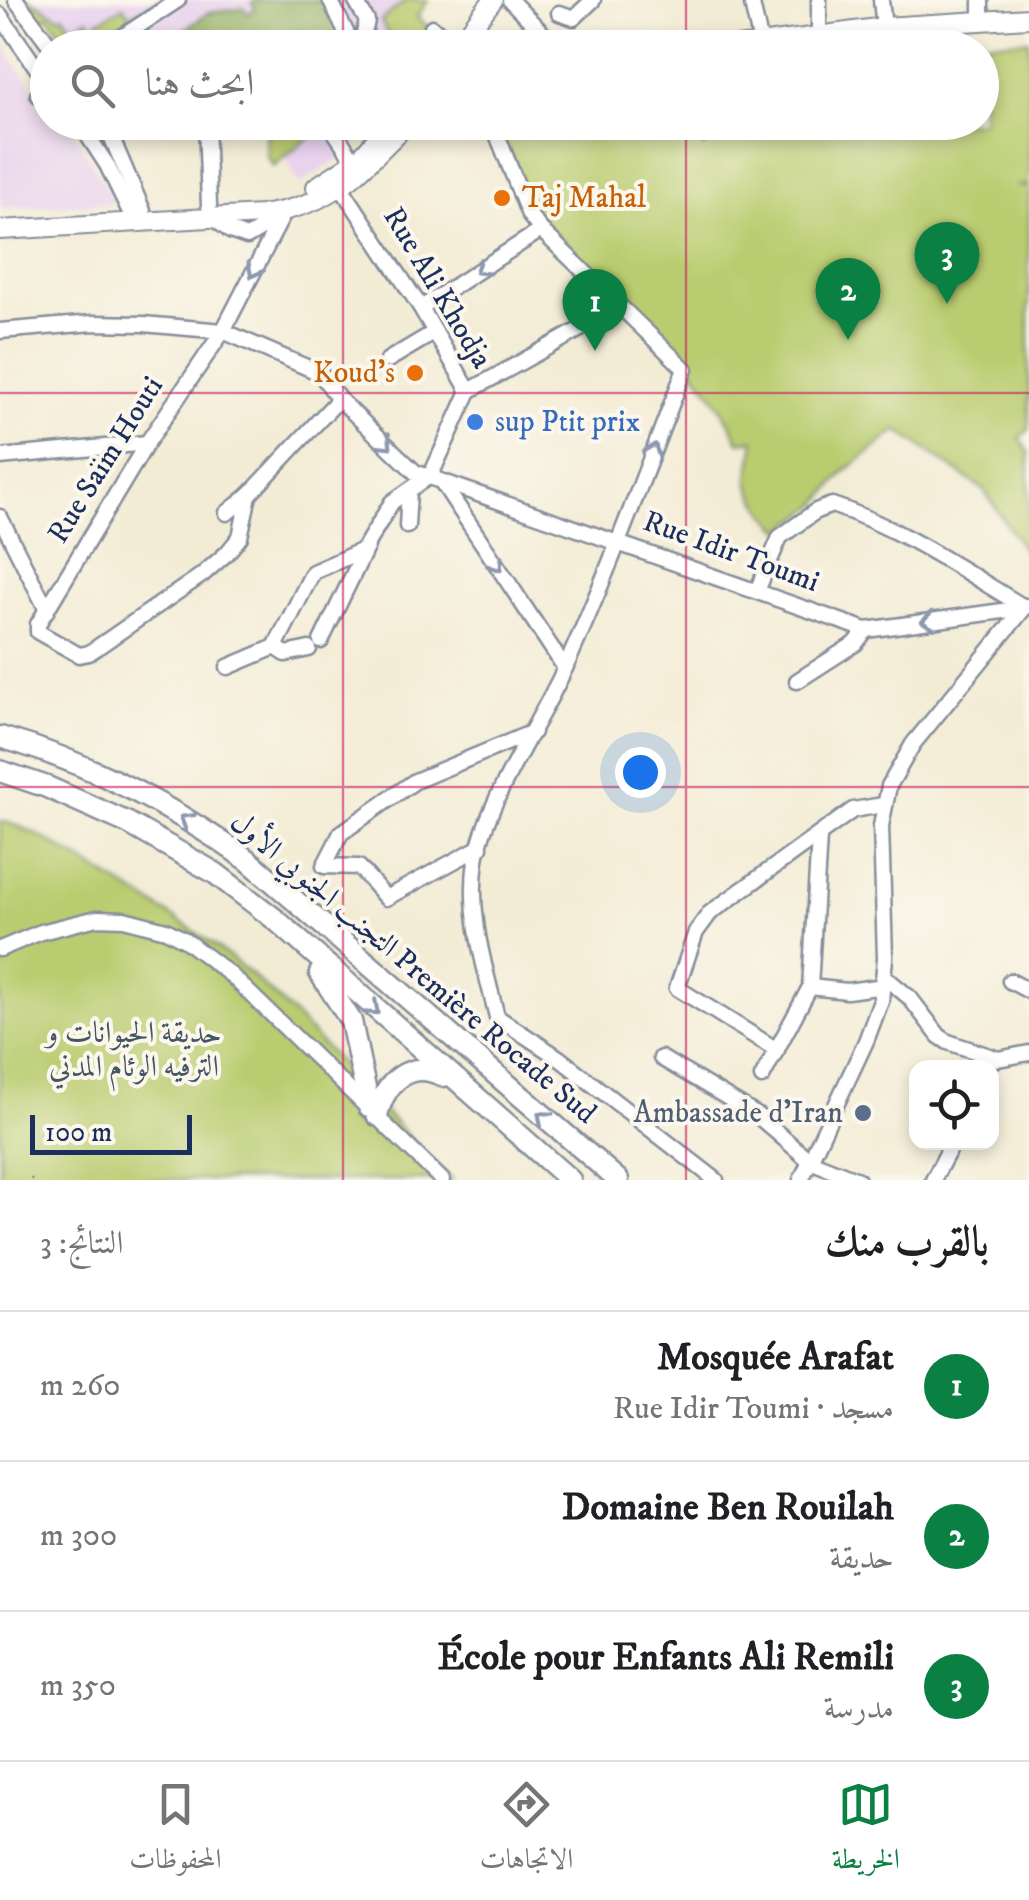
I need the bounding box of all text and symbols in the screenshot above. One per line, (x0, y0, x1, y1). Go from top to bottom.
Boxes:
search box (30, 30, 999, 140)
icon: search (65, 58, 120, 113)
text: ابحث هنا (145, 60, 255, 108)
place label: Taj Mahal (522, 180, 646, 217)
marker: Taj Mahal (491, 187, 513, 209)
street label: Rue Ali Khodja (374, 201, 500, 376)
pin: 3 (914, 222, 980, 304)
one-way arrow (473, 257, 491, 276)
pin: 2 (816, 258, 880, 340)
one-way arrow (247, 261, 266, 279)
pin: 1 (562, 268, 628, 351)
place label: Koud's (313, 355, 395, 392)
marker: Koud's (404, 362, 426, 384)
street label: Rue Saïm Houti (40, 370, 172, 550)
place label: sup Ptit prix (495, 404, 641, 441)
marker: sup Ptit prix (464, 411, 486, 433)
one-way arrow (375, 431, 393, 449)
one-way arrow (642, 443, 662, 460)
street label: Rue Idir Toumi (638, 503, 824, 601)
one-way arrow (484, 554, 503, 572)
one-way arrow (920, 610, 936, 631)
your location (615, 747, 666, 798)
street label: التجنب الجنوبي الأول Première Rocade Sud (220, 801, 606, 1135)
one-way arrow (179, 812, 197, 832)
one-way arrow (362, 997, 380, 1015)
park label: حديقة الحيوانات و الترفيه الوئام المدني (43, 1015, 222, 1092)
map controls (909, 1060, 999, 1150)
button: locate (909, 1060, 999, 1150)
place label: Ambassade d'Iran (633, 1095, 843, 1132)
marker: Ambassade d'Iran (852, 1102, 874, 1124)
scale bar (30, 1110, 192, 1154)
one-way arrow (536, 1111, 555, 1129)
text: 100 m (45, 1115, 112, 1150)
text: بالقرب منك (825, 1217, 989, 1269)
text: النتائج: 3 (40, 1224, 123, 1264)
text: Mosquée Arafat (657, 1334, 894, 1382)
text: 260 m (40, 1366, 121, 1406)
text: 1 (951, 1366, 962, 1406)
text: مسجد · Rue Idir Toumi (613, 1389, 894, 1429)
text: Domaine Ben Rouilah (562, 1484, 894, 1532)
text: 300 m (40, 1516, 117, 1556)
text: 2 (949, 1516, 964, 1556)
text: حديقة (829, 1539, 894, 1579)
text: École pour Enfants Ali Remili (437, 1634, 894, 1682)
text: 350 m (40, 1666, 116, 1706)
text: 3 (951, 1666, 962, 1706)
text: مدرسة (823, 1689, 894, 1729)
tab: المحفوظات (129, 1777, 221, 1886)
tab: الاتجاهات (480, 1777, 573, 1886)
tab: الخريطة (832, 1777, 900, 1886)

